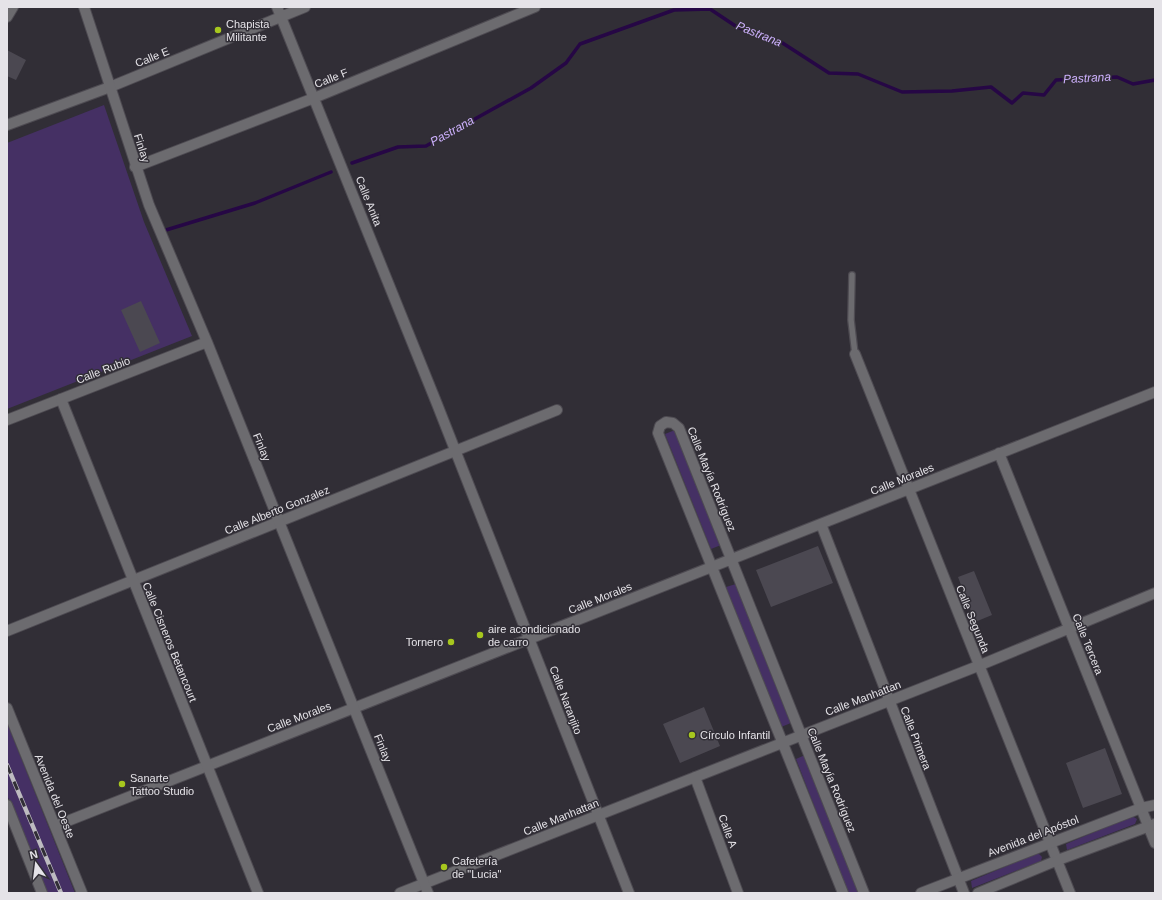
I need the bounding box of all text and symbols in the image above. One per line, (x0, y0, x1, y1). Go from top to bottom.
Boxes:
place label: Chapista Militante (226, 18, 270, 43)
water label: Pastrana (734, 19, 784, 50)
marker: Chapista Militante (213, 25, 223, 35)
street label: Calle E (133, 45, 171, 69)
street label: Calle F (313, 66, 350, 90)
water label: Pastrana (1063, 70, 1112, 86)
water label: Pastrana (428, 113, 477, 149)
street label: Finlay (132, 132, 152, 164)
street label: Calle Anita (354, 174, 385, 228)
street label: Calle Rubio (74, 354, 132, 386)
street label: Calle Mayía Rodríguez (685, 425, 739, 533)
street label: Finlay (251, 431, 273, 463)
street label: Calle Morales (869, 461, 936, 497)
street label: Calle Alberto Gonzalez (223, 483, 331, 537)
street label: Calle Morales (567, 580, 634, 616)
street label: Calle Cisneros Betancourt (141, 581, 199, 703)
street label: Calle Segunda (954, 583, 992, 656)
street label: Calle Tercera (1070, 612, 1106, 677)
place label: aire acondicionado de carro (488, 623, 580, 648)
marker: aire acondicionado de carro (475, 630, 485, 640)
place label: Tornero (406, 636, 443, 648)
marker: Tornero (446, 637, 456, 647)
street label: Calle Naranjito (547, 664, 585, 736)
street label: Calle Manhattan (823, 678, 903, 718)
street label: Calle Morales (265, 699, 333, 735)
street label: Calle Primera (898, 705, 934, 772)
street label: Calle Mayía Rodríguez (805, 726, 859, 834)
place label: Círculo Infantil (700, 729, 770, 741)
marker: Círculo Infantil (687, 730, 697, 740)
street label: Finlay (372, 732, 394, 764)
street label: Avenida del Oeste (33, 752, 77, 840)
place label: Sanarte Tattoo Studio (130, 772, 194, 797)
marker: Sanarte Tattoo Studio (117, 779, 127, 789)
street label: Calle Manhattan (522, 796, 600, 838)
street label: Calle A (716, 813, 740, 850)
street label: Avenida del Apóstol (986, 813, 1080, 859)
north arrow (16, 844, 56, 884)
text: N (28, 848, 39, 861)
place label: Cafetería de "Lucia" (452, 855, 501, 880)
marker: Cafetería de "Lucia" (439, 862, 449, 872)

